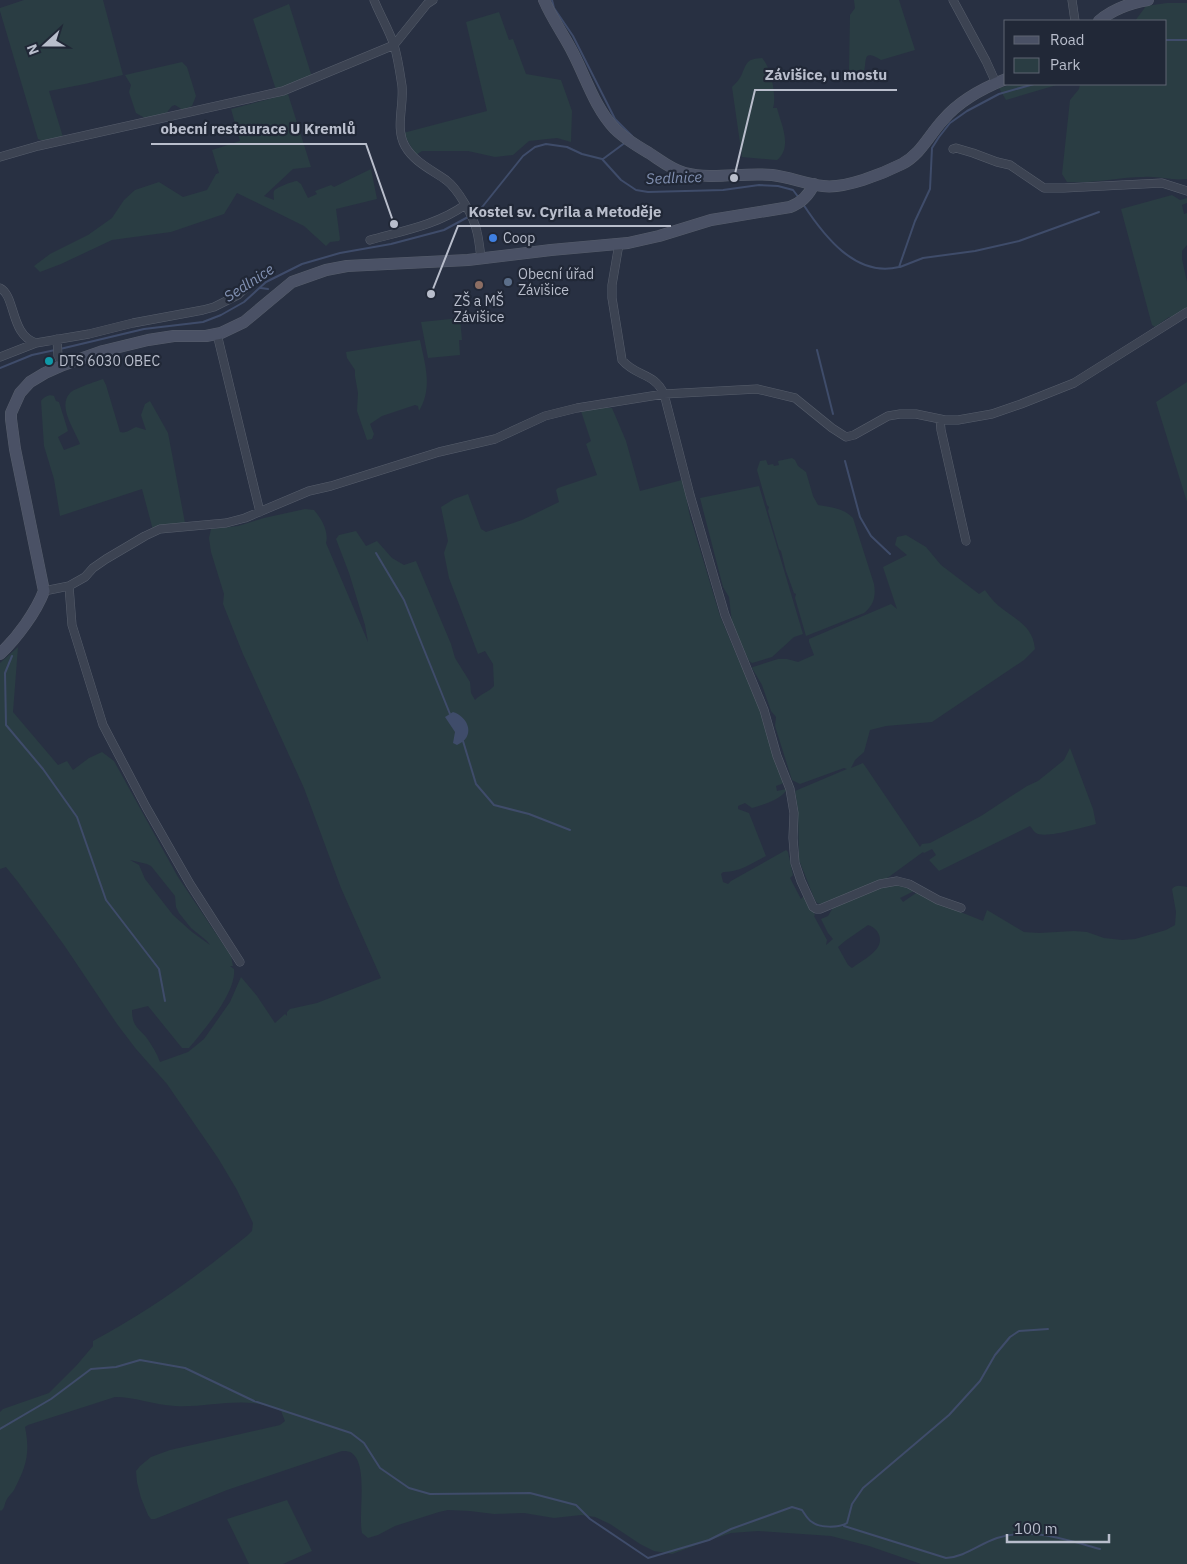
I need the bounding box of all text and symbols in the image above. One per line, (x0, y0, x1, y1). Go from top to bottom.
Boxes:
north arrow (20, 20, 70, 70)
legend (1004, 20, 1167, 85)
text: Road (1050, 30, 1085, 49)
text: N (23, 42, 43, 58)
text: Park (1050, 55, 1080, 74)
callout: Závišice, u mostu (755, 60, 897, 90)
text: Závišice, u mostu (765, 65, 887, 84)
callout: obecní restaurace U Kremlů (151, 114, 366, 144)
text: obecní restaurace U Kremlů (160, 119, 356, 138)
water label: Sedlnice (646, 167, 703, 188)
callout: Kostel sv. Cyrila a Metoděje (458, 196, 671, 226)
text: Kostel sv. Cyrila a Metoděje (468, 202, 662, 221)
place label: Coop (503, 229, 536, 247)
marker: Coop (487, 232, 499, 244)
water label: Sedlnice (220, 259, 278, 306)
place label: Obecní úřad Závišice (518, 265, 594, 299)
marker: Obecní úřad Závišice (502, 276, 514, 288)
marker: ZŠ a MŠ Závišice (473, 279, 485, 291)
place label: ZŠ a MŠ Závišice (454, 291, 505, 326)
place label: DTS 6030 OBEC (59, 352, 160, 370)
marker: DTS 6030 OBEC (43, 355, 55, 367)
scale bar (1007, 1512, 1110, 1544)
text: 100 m (1014, 1519, 1058, 1538)

